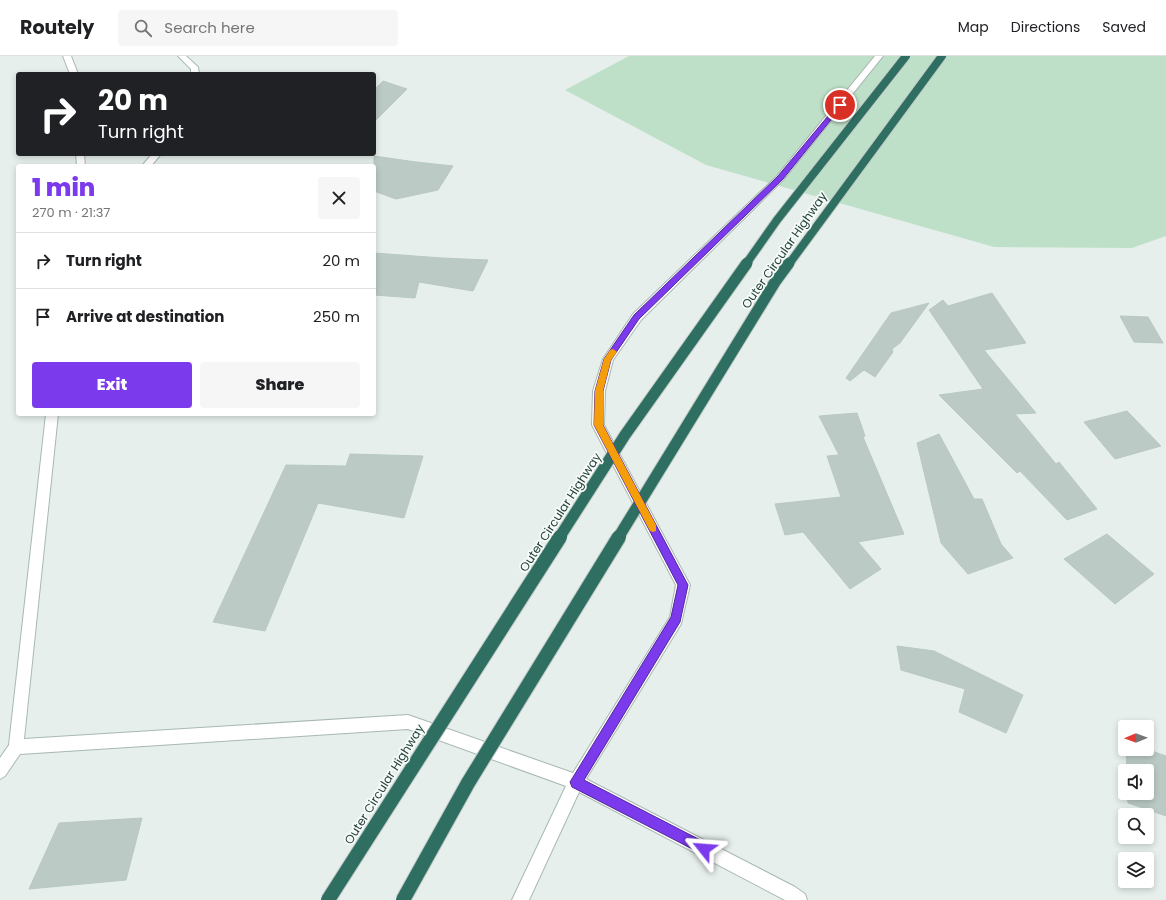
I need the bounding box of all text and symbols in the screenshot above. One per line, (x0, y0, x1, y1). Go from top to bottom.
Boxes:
search box (118, 10, 398, 46)
text: Routely (20, 14, 94, 41)
icon: search (132, 17, 154, 39)
text: Search here (164, 17, 255, 38)
text: Map (958, 17, 989, 37)
text: Directions (1011, 17, 1080, 37)
text: Saved (1102, 17, 1146, 37)
text: 20 m (98, 81, 168, 120)
icon: right (32, 88, 84, 140)
pin (823, 88, 857, 122)
icon: arrive (829, 94, 851, 116)
text: Turn right (98, 119, 184, 144)
text: 1 min (32, 171, 95, 204)
button: close (318, 177, 360, 219)
street label: Outer Circular Highway (737, 188, 831, 312)
text: 270 m · 21:37 (32, 203, 110, 222)
icon: right (32, 250, 54, 272)
text: Turn right (66, 250, 142, 271)
text: 20 m (322, 250, 360, 271)
icon: arrive (32, 306, 54, 328)
text: Arrive at destination (66, 306, 224, 327)
text: 250 m (313, 306, 360, 327)
button: Exit (32, 362, 192, 408)
button: Share (200, 362, 360, 408)
street label: Outer Circular Highway (515, 449, 605, 575)
street label: Outer Circular Highway (340, 720, 428, 847)
north arrow (1118, 720, 1154, 756)
map controls (1118, 720, 1154, 888)
button: sound (1118, 764, 1154, 800)
button: search (1118, 808, 1154, 844)
position arrow (683, 828, 725, 870)
button: layers (1118, 852, 1154, 888)

